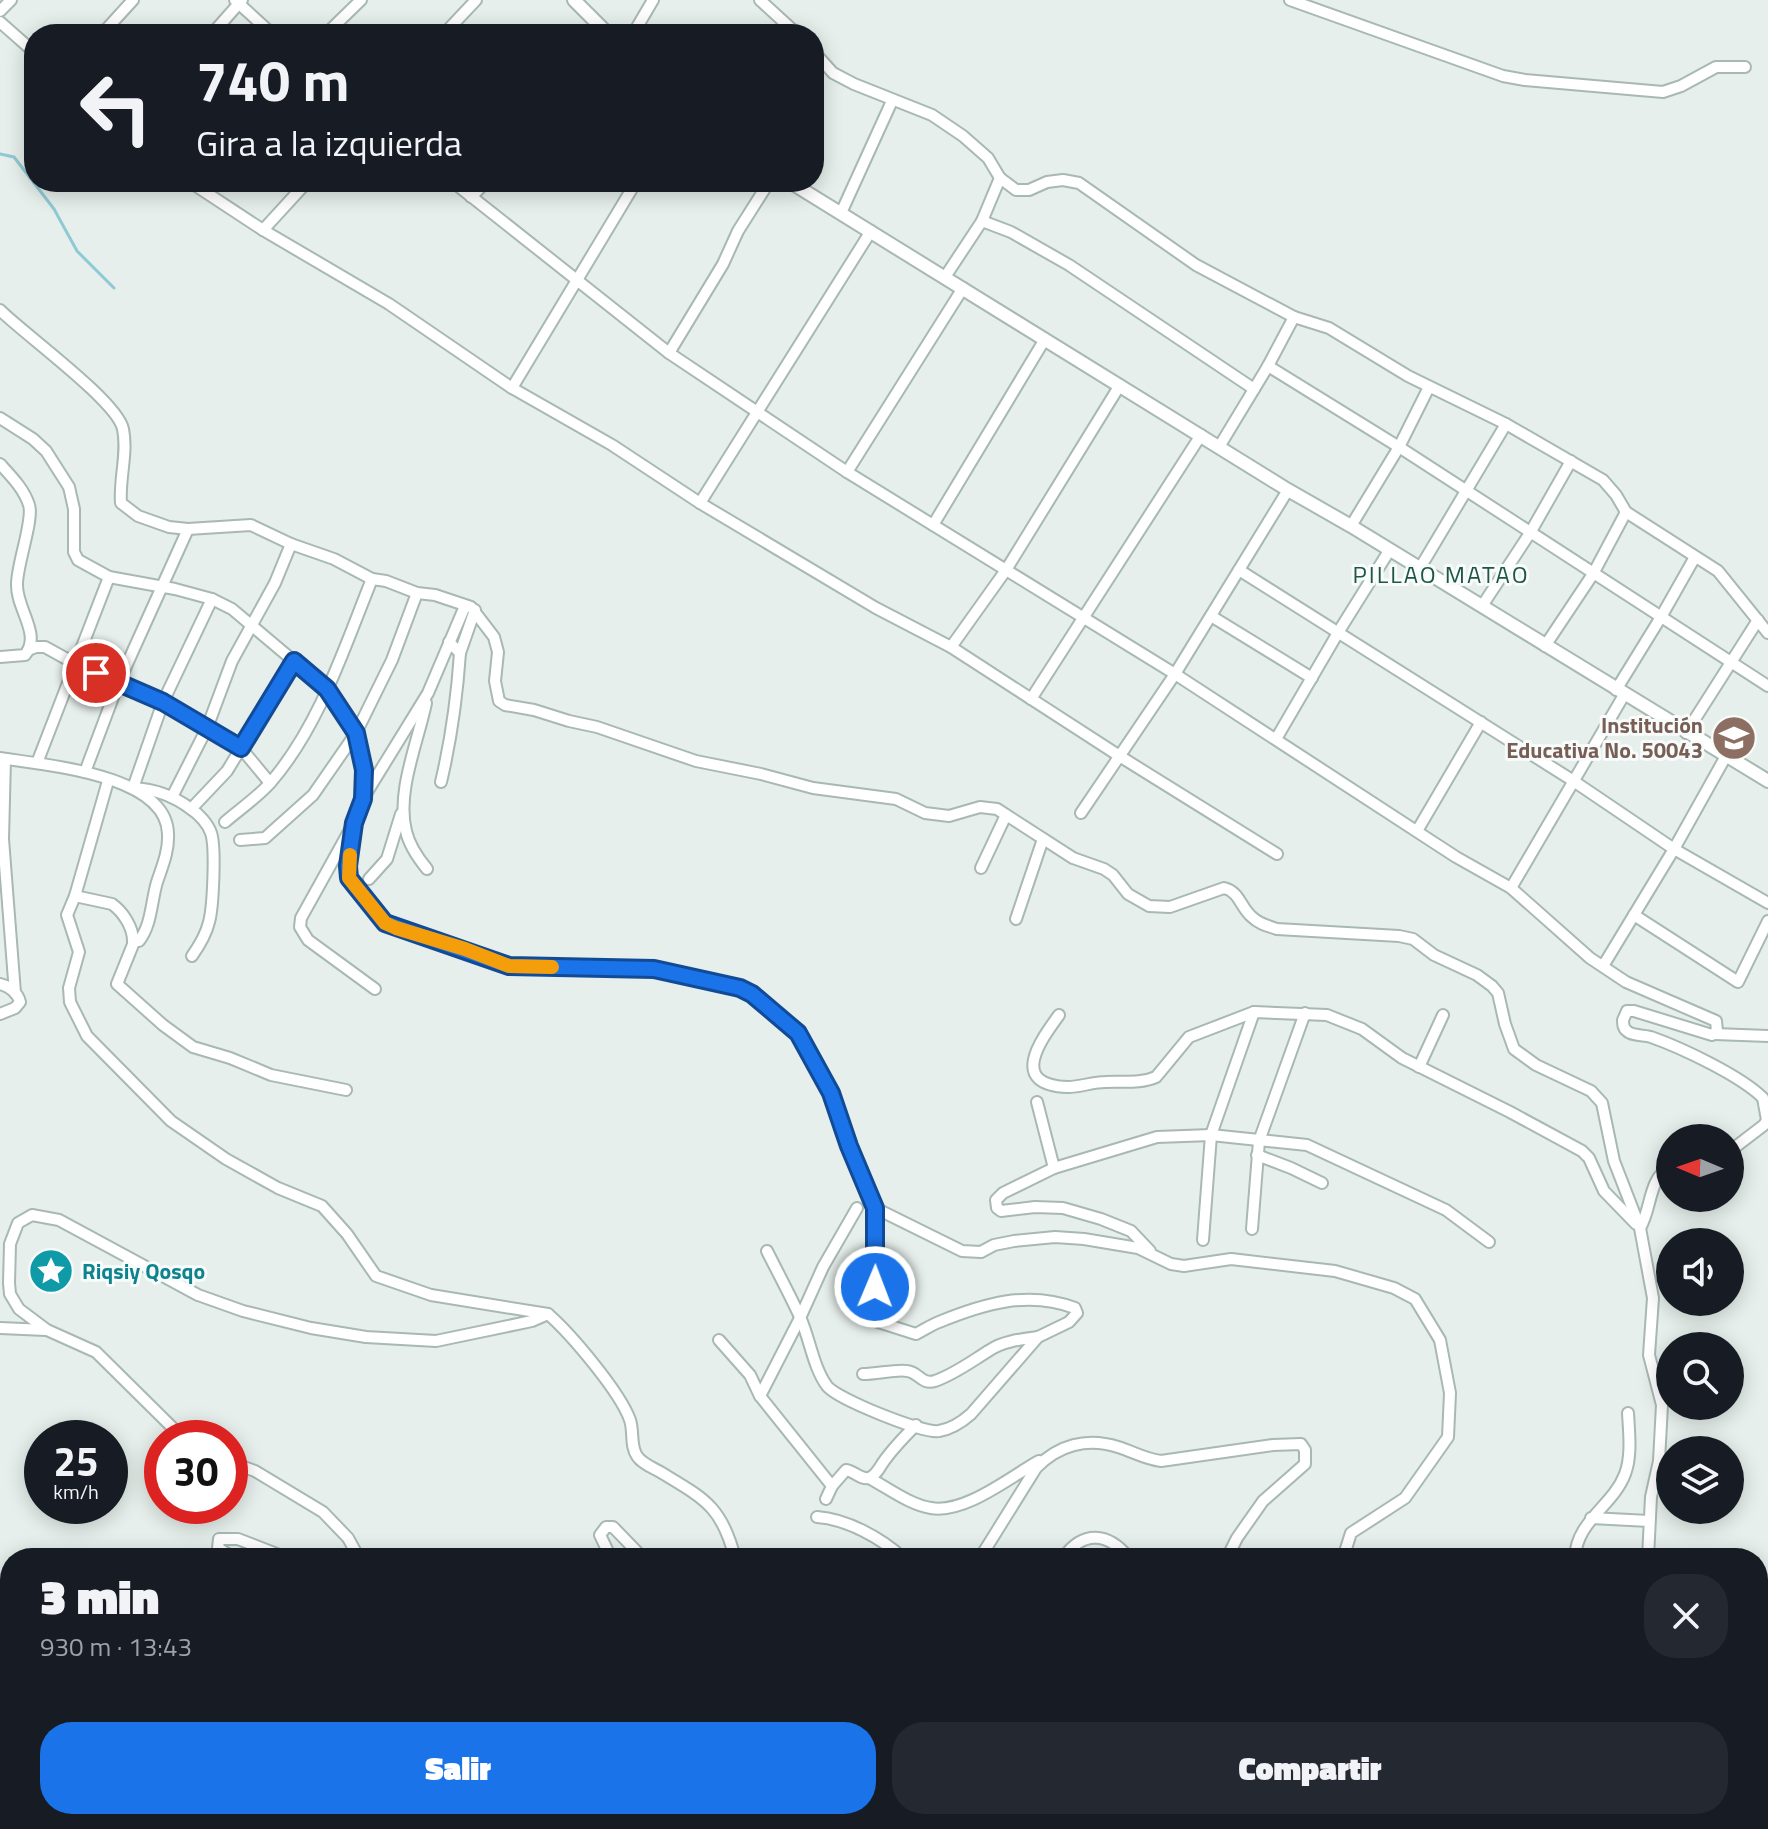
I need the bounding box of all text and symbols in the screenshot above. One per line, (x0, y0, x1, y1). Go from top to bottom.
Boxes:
text: 740 m (196, 38, 349, 123)
icon: left (64, 56, 168, 160)
text: Gira a la izquierda (196, 115, 462, 170)
district label: PILLAO MATAO (1353, 556, 1529, 592)
pin (62, 639, 130, 707)
icon: arrive (74, 651, 118, 695)
place label: Institución Educativa No. 50043 (1506, 708, 1703, 767)
school or university icon: Institución Educativa No. 50043 (1710, 714, 1758, 762)
north arrow (1656, 1124, 1744, 1212)
map controls (1656, 1124, 1744, 1524)
button: sound (1656, 1228, 1744, 1316)
position arrow (833, 1245, 917, 1329)
place icon: Riqsiy Qosqo (27, 1247, 75, 1295)
place label: Riqsiy Qosqo (82, 1254, 205, 1288)
button: search (1656, 1332, 1744, 1420)
speed limit sign: 30 (144, 1420, 248, 1524)
text: 25 (54, 1431, 98, 1492)
button: layers (1656, 1436, 1744, 1524)
text: km/h (53, 1476, 99, 1507)
text: 3 min (40, 1560, 159, 1633)
button: close (1644, 1574, 1728, 1658)
text: 930 m · 13:43 (40, 1627, 192, 1666)
button: Salir (40, 1722, 876, 1814)
button: Compartir (892, 1722, 1728, 1814)

